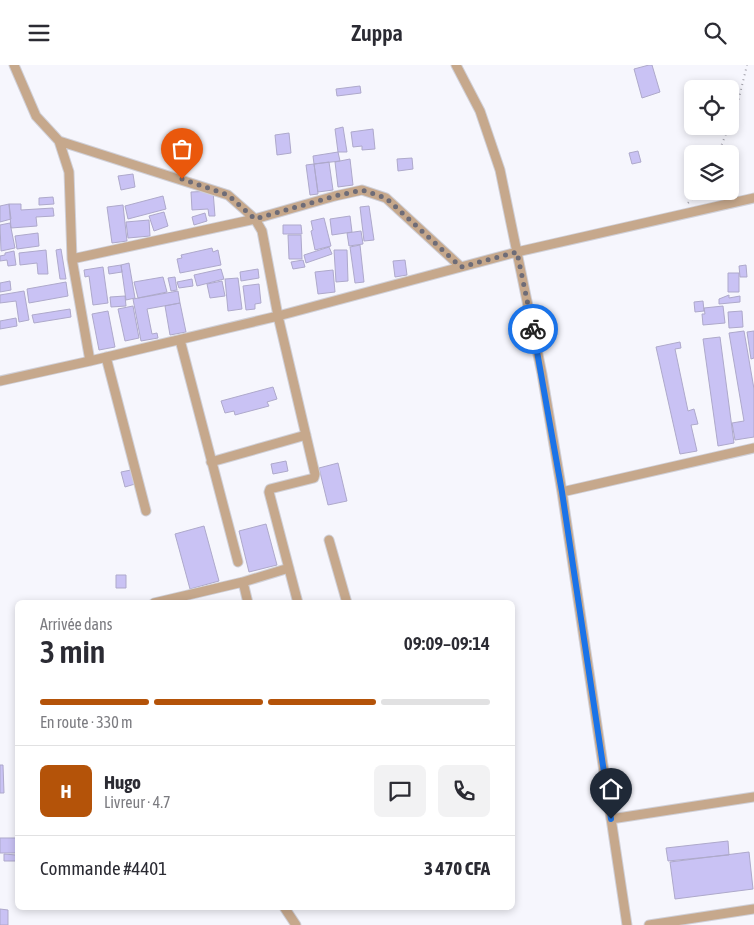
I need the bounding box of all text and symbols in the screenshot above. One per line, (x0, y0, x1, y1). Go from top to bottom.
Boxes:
icon: menu (25, 19, 53, 47)
icon: search (701, 19, 729, 47)
text: Zuppa (351, 20, 403, 46)
map controls (684, 80, 739, 200)
button: locate (684, 80, 739, 135)
pin (161, 128, 203, 179)
icon: bag (168, 135, 196, 163)
button: layers (684, 145, 739, 200)
courier (508, 304, 558, 354)
icon: bike (519, 315, 547, 343)
text: Arrivée dans (40, 615, 112, 633)
text: 09:09–09:14 (404, 632, 490, 654)
text: 3 min (40, 633, 105, 670)
text: En route · 330 m (40, 713, 133, 731)
button: chat (374, 765, 426, 817)
button: phone (438, 765, 490, 817)
pin (590, 768, 632, 819)
text: Hugo (104, 771, 141, 793)
icon: home (597, 775, 625, 803)
text: H (60, 780, 72, 802)
text: Livreur · 4.7 (104, 793, 171, 811)
text: Commande #4401 (40, 857, 167, 879)
text: 3 470 CFA (424, 857, 490, 879)

